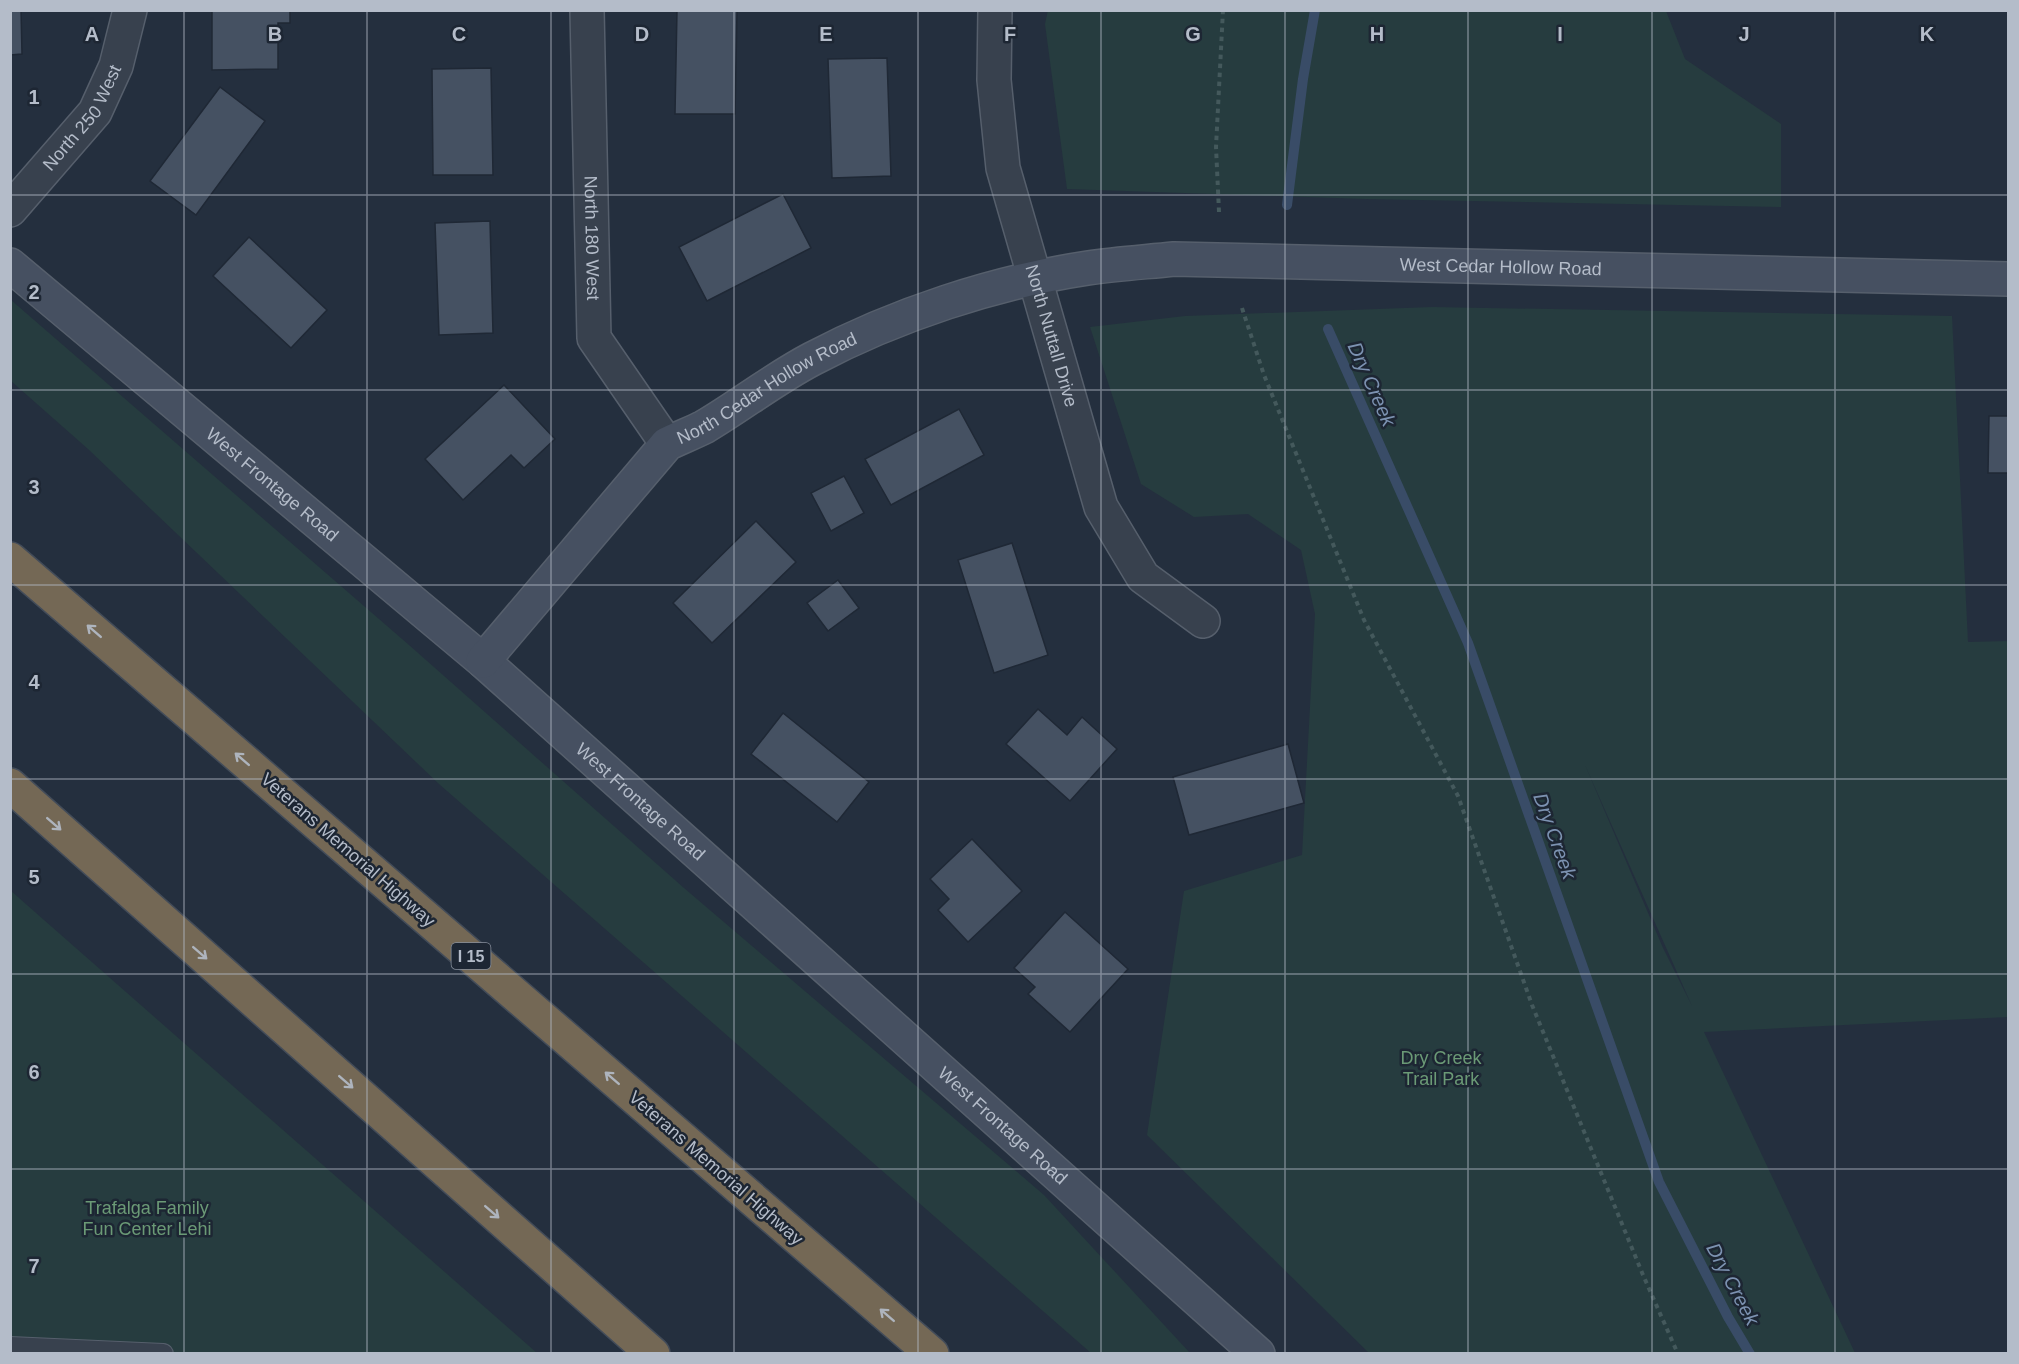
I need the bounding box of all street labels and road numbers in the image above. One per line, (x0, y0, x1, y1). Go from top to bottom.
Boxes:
street label: North 250 West (39, 62, 125, 175)
street label: North 180 West (581, 175, 603, 301)
street label: West Cedar Hollow Road (1399, 254, 1602, 279)
street label: North Nuttall Drive (1021, 262, 1082, 409)
street label: North Cedar Hollow Road (674, 328, 860, 448)
street label: West Frontage Road (202, 424, 342, 545)
street label: West Frontage Road (572, 739, 709, 864)
street label: Veterans Memorial Highway (257, 769, 439, 931)
road number: I 15 (452, 943, 490, 969)
street label: West Frontage Road (934, 1063, 1071, 1188)
street label: Veterans Memorial Highway (625, 1087, 807, 1249)

